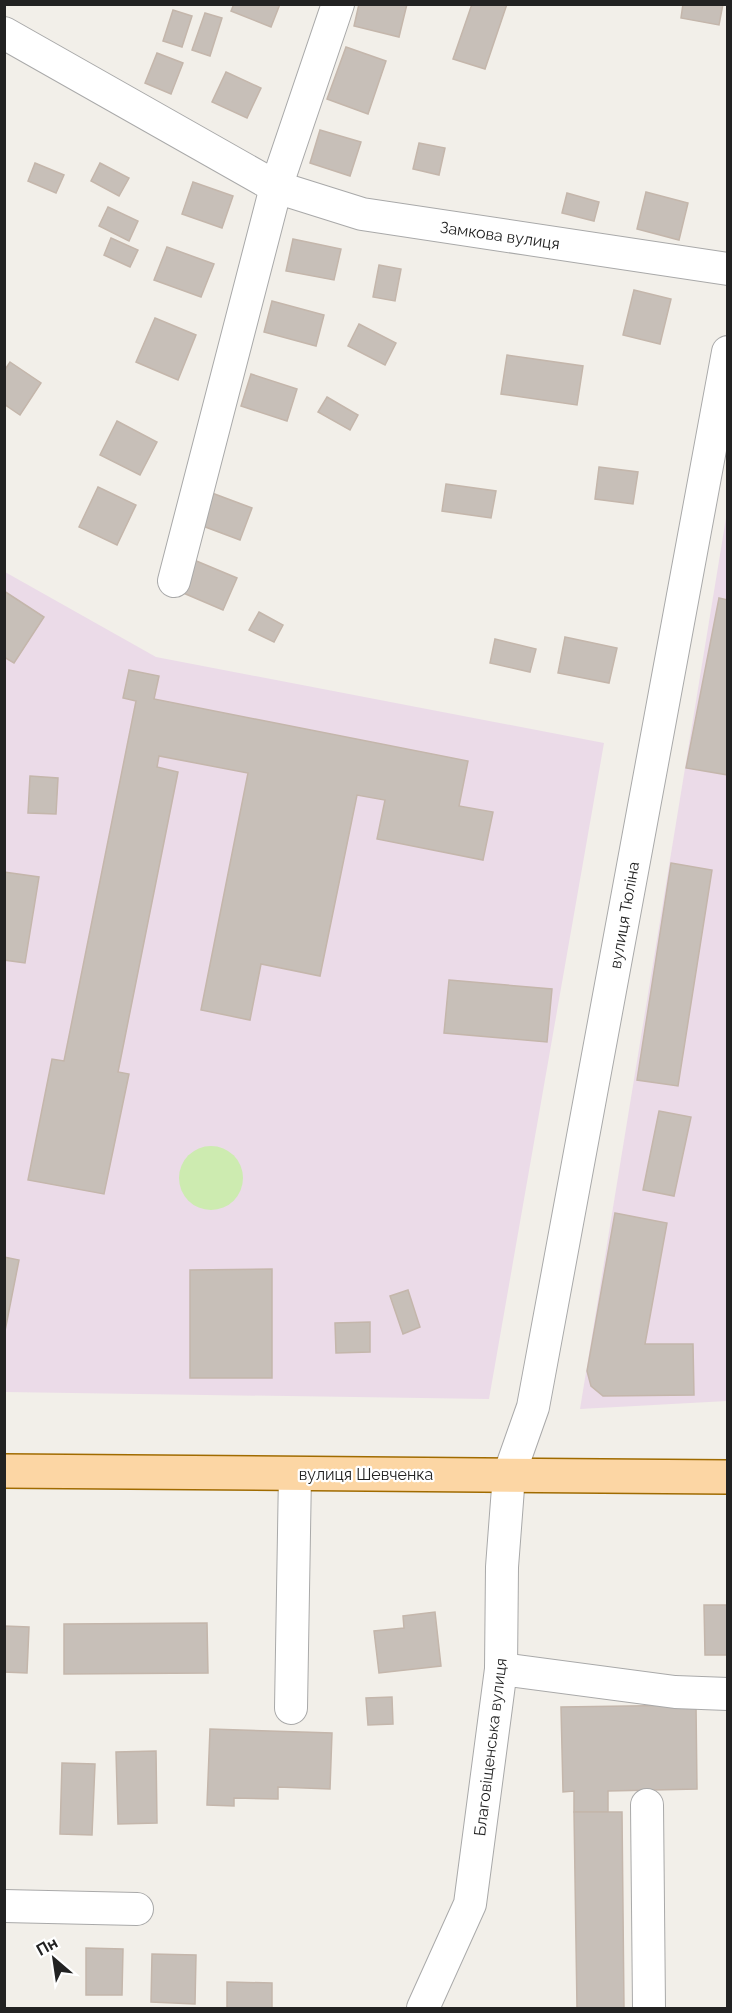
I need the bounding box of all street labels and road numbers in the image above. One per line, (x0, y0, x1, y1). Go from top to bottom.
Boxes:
street label: Замкова вулиця (439, 218, 561, 253)
street label: вулиця Тюліна (606, 860, 643, 970)
street label: вулиця Шевченка (299, 1465, 433, 1484)
street label: Благовіщенська вулиця (470, 1657, 511, 1837)

